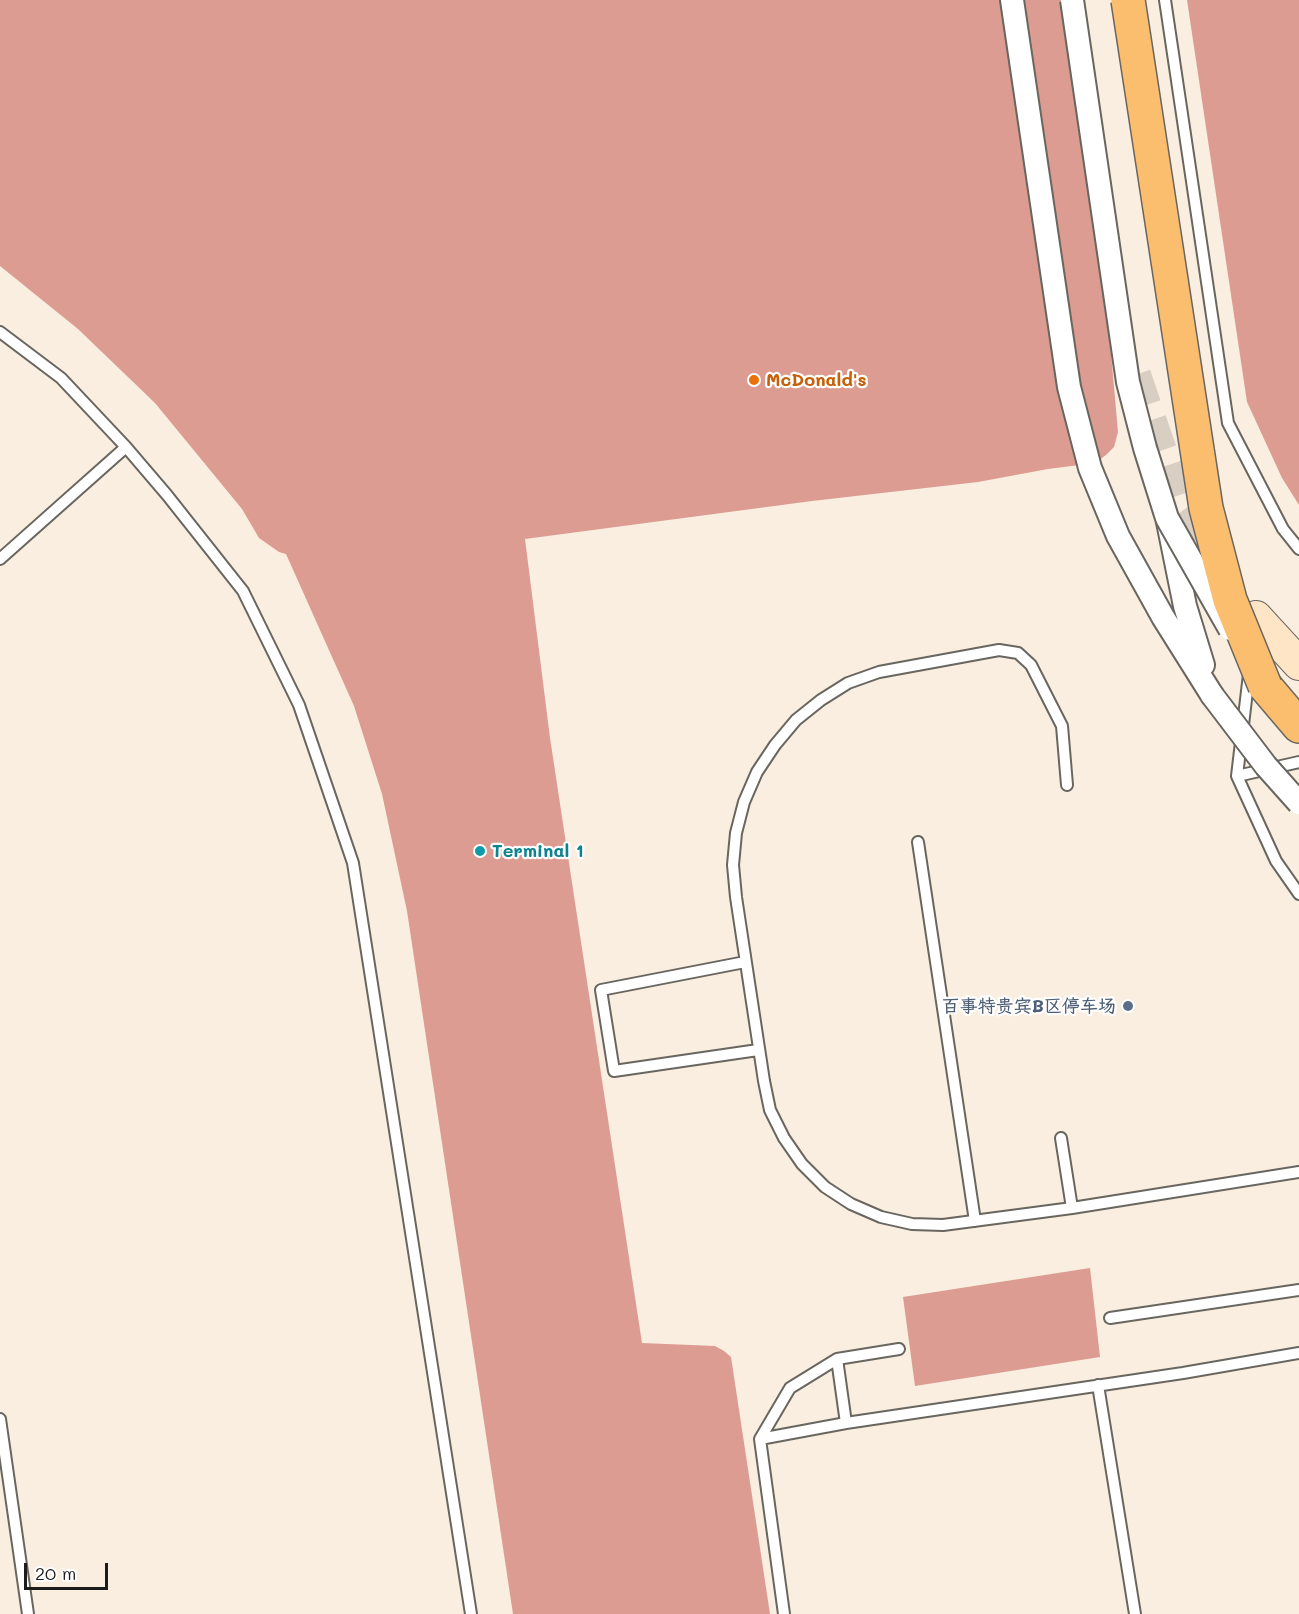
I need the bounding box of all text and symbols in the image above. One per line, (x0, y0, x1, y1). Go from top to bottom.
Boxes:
place label: McDonald's (766, 369, 867, 391)
marker: McDonald's (747, 373, 761, 387)
place label: Terminal 1 (492, 840, 584, 862)
marker: Terminal 1 (473, 844, 487, 858)
place label: 百事特贵宾B区停车场 (942, 995, 1116, 1017)
marker: 百事特贵宾B区停车场 (1121, 999, 1135, 1013)
scale bar (27, 1551, 111, 1589)
text: 20 m (35, 1561, 76, 1585)

